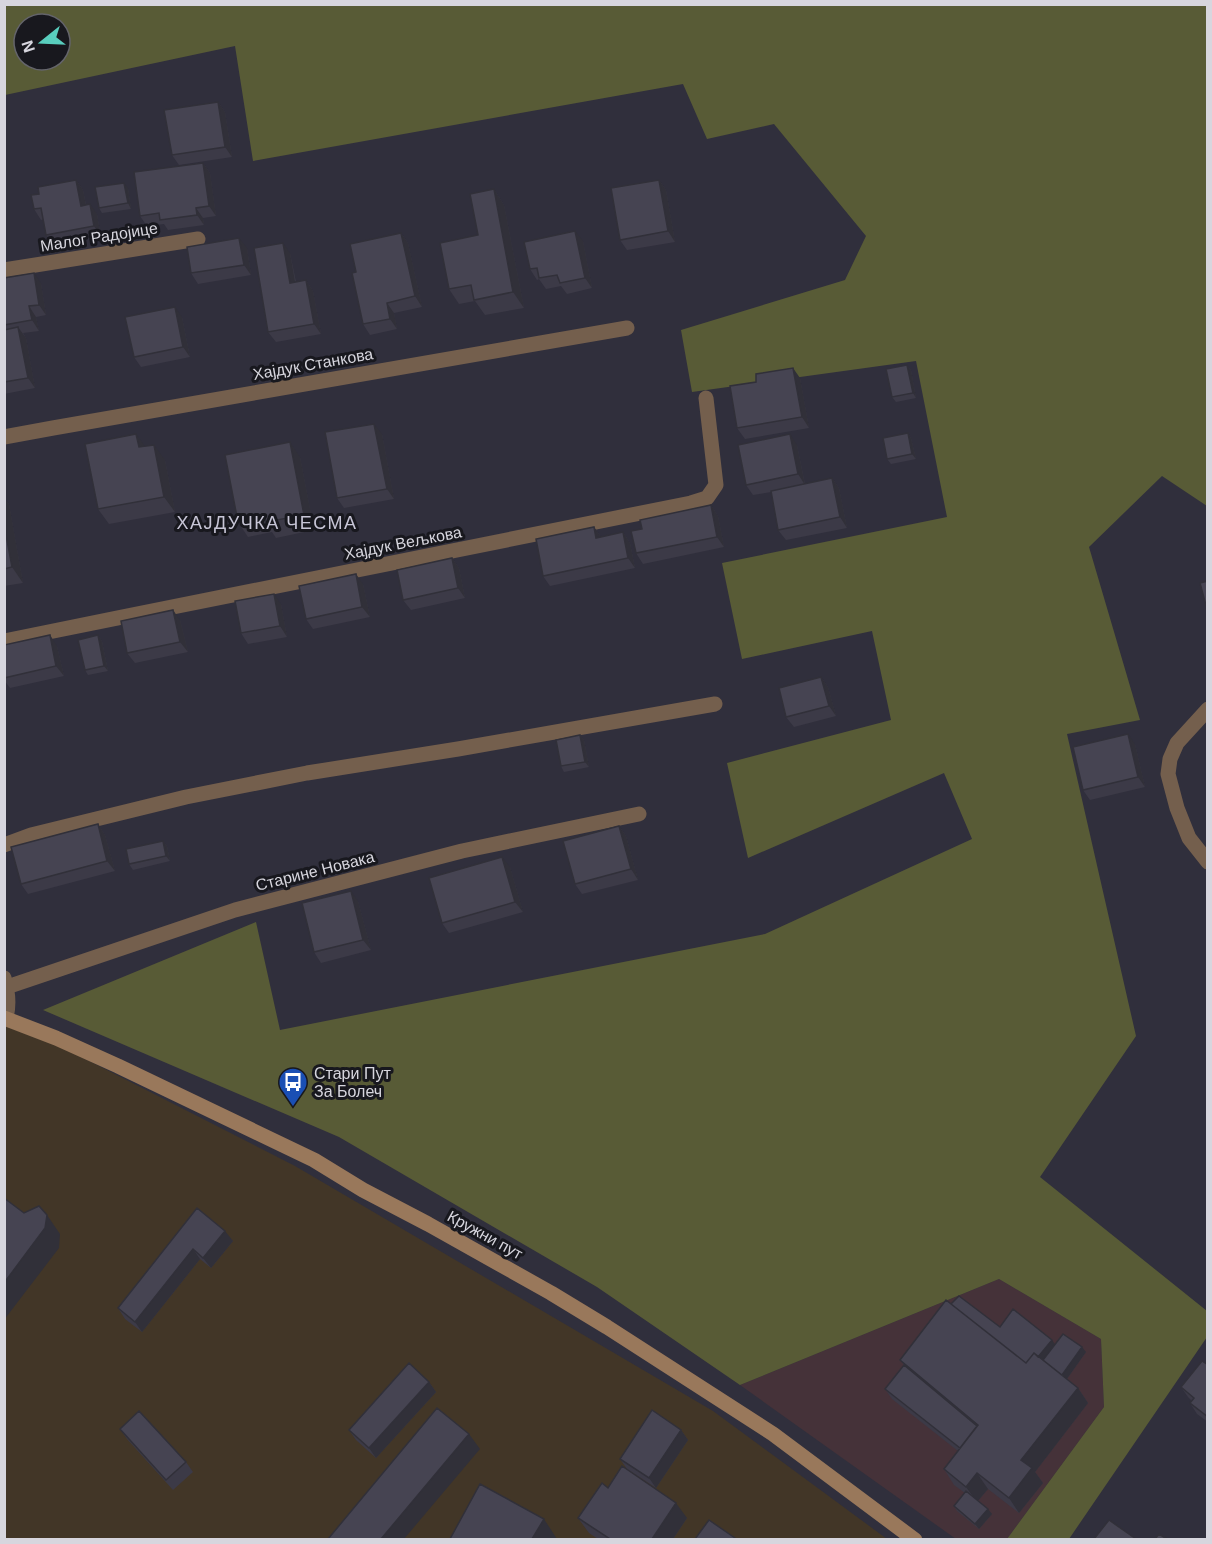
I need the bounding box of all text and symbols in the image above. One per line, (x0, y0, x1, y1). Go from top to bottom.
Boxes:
north arrow (12, 12, 72, 72)
text: N (18, 38, 38, 55)
street label: Малог Радојице (39, 219, 159, 255)
street label: Хајдук Станкова (252, 345, 374, 383)
district label: ХАЈДУЧКА ЧЕСМА (176, 513, 358, 533)
street label: Хајдук Вељкова (343, 523, 463, 563)
street label: Старине Новака (254, 848, 376, 894)
place label: Стари Пут За Болеч (314, 1065, 391, 1100)
bus stop icon: Стари Пут За Болеч (277, 1066, 309, 1108)
street label: Кружни пут (445, 1207, 526, 1263)

